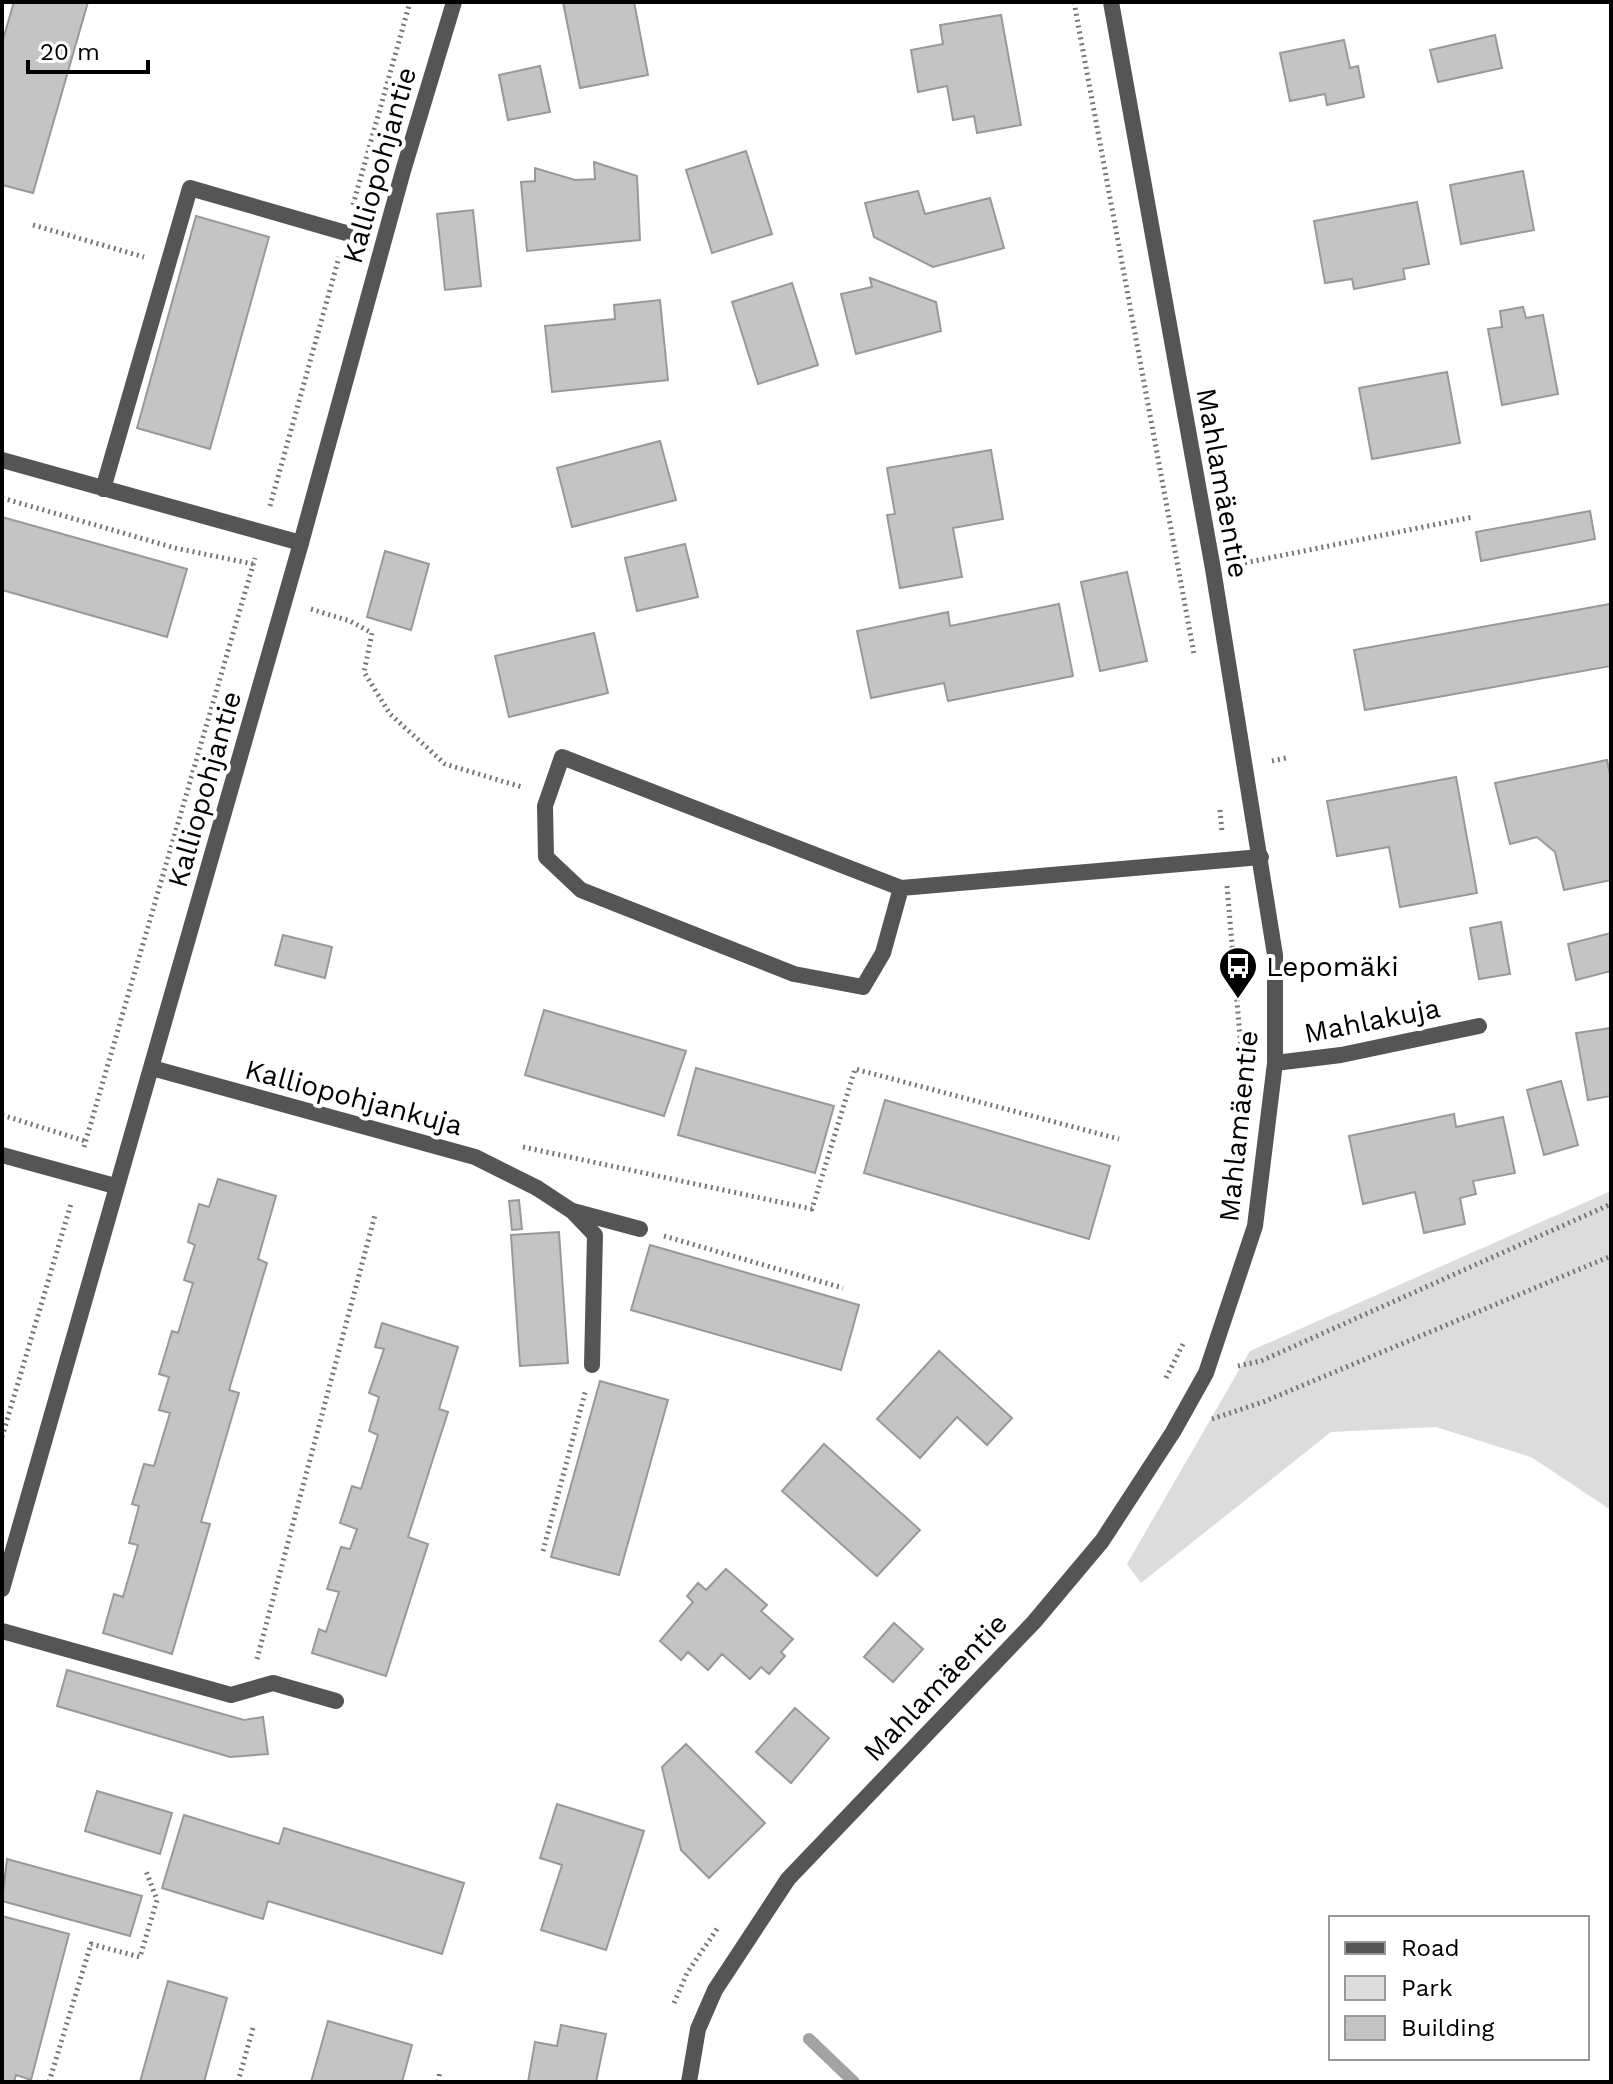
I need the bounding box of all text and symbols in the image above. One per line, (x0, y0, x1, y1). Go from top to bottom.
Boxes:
scale bar (28, 24, 148, 74)
text: 20 m (40, 38, 100, 66)
street label: Kalliopohjantie (336, 63, 423, 267)
street label: Mahlamäentie (1190, 385, 1255, 581)
street label: Kalliopohjantie (161, 687, 248, 891)
bus stop icon: Lepomäki (1217, 945, 1259, 1000)
place label: Lepomäki (1266, 950, 1399, 983)
street label: Mahlakuja (1301, 991, 1443, 1050)
street label: Mahlamäentie (1212, 1029, 1265, 1224)
street label: Kalliopohjankuja (241, 1053, 466, 1142)
street label: Mahlamäentie (857, 1607, 1014, 1768)
legend (1329, 1916, 1589, 2060)
text: Road (1401, 1934, 1460, 1962)
text: Park (1401, 1974, 1453, 2002)
text: Building (1401, 2014, 1494, 2042)

